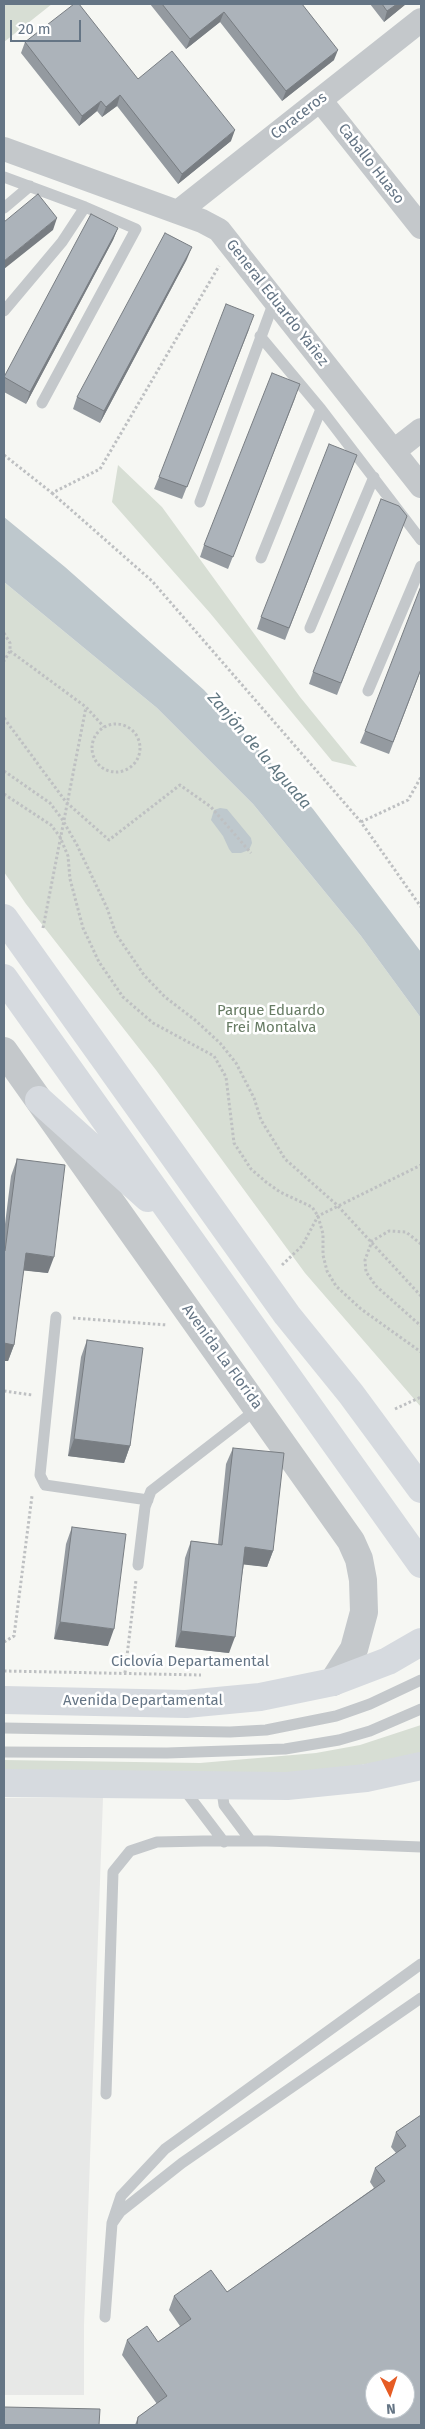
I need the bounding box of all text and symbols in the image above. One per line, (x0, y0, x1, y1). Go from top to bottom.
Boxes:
scale bar (12, 10, 84, 42)
text: 20 m (18, 20, 51, 38)
street label: Coraceros (267, 88, 331, 144)
street label: Caballo Huaso (334, 120, 408, 208)
street label: General Eduardo Yañez (222, 236, 332, 370)
water label: Zanjón de la Aguada (203, 689, 315, 813)
park label: Parque Eduardo Frei Montalva (217, 1002, 325, 1037)
street label: Avenida La Florida (178, 1301, 266, 1413)
street label: Ciclovía Departamental (111, 1653, 269, 1671)
street label: Avenida Departamental (63, 1692, 223, 1710)
north arrow (365, 2369, 415, 2419)
text: N (386, 2400, 396, 2417)

